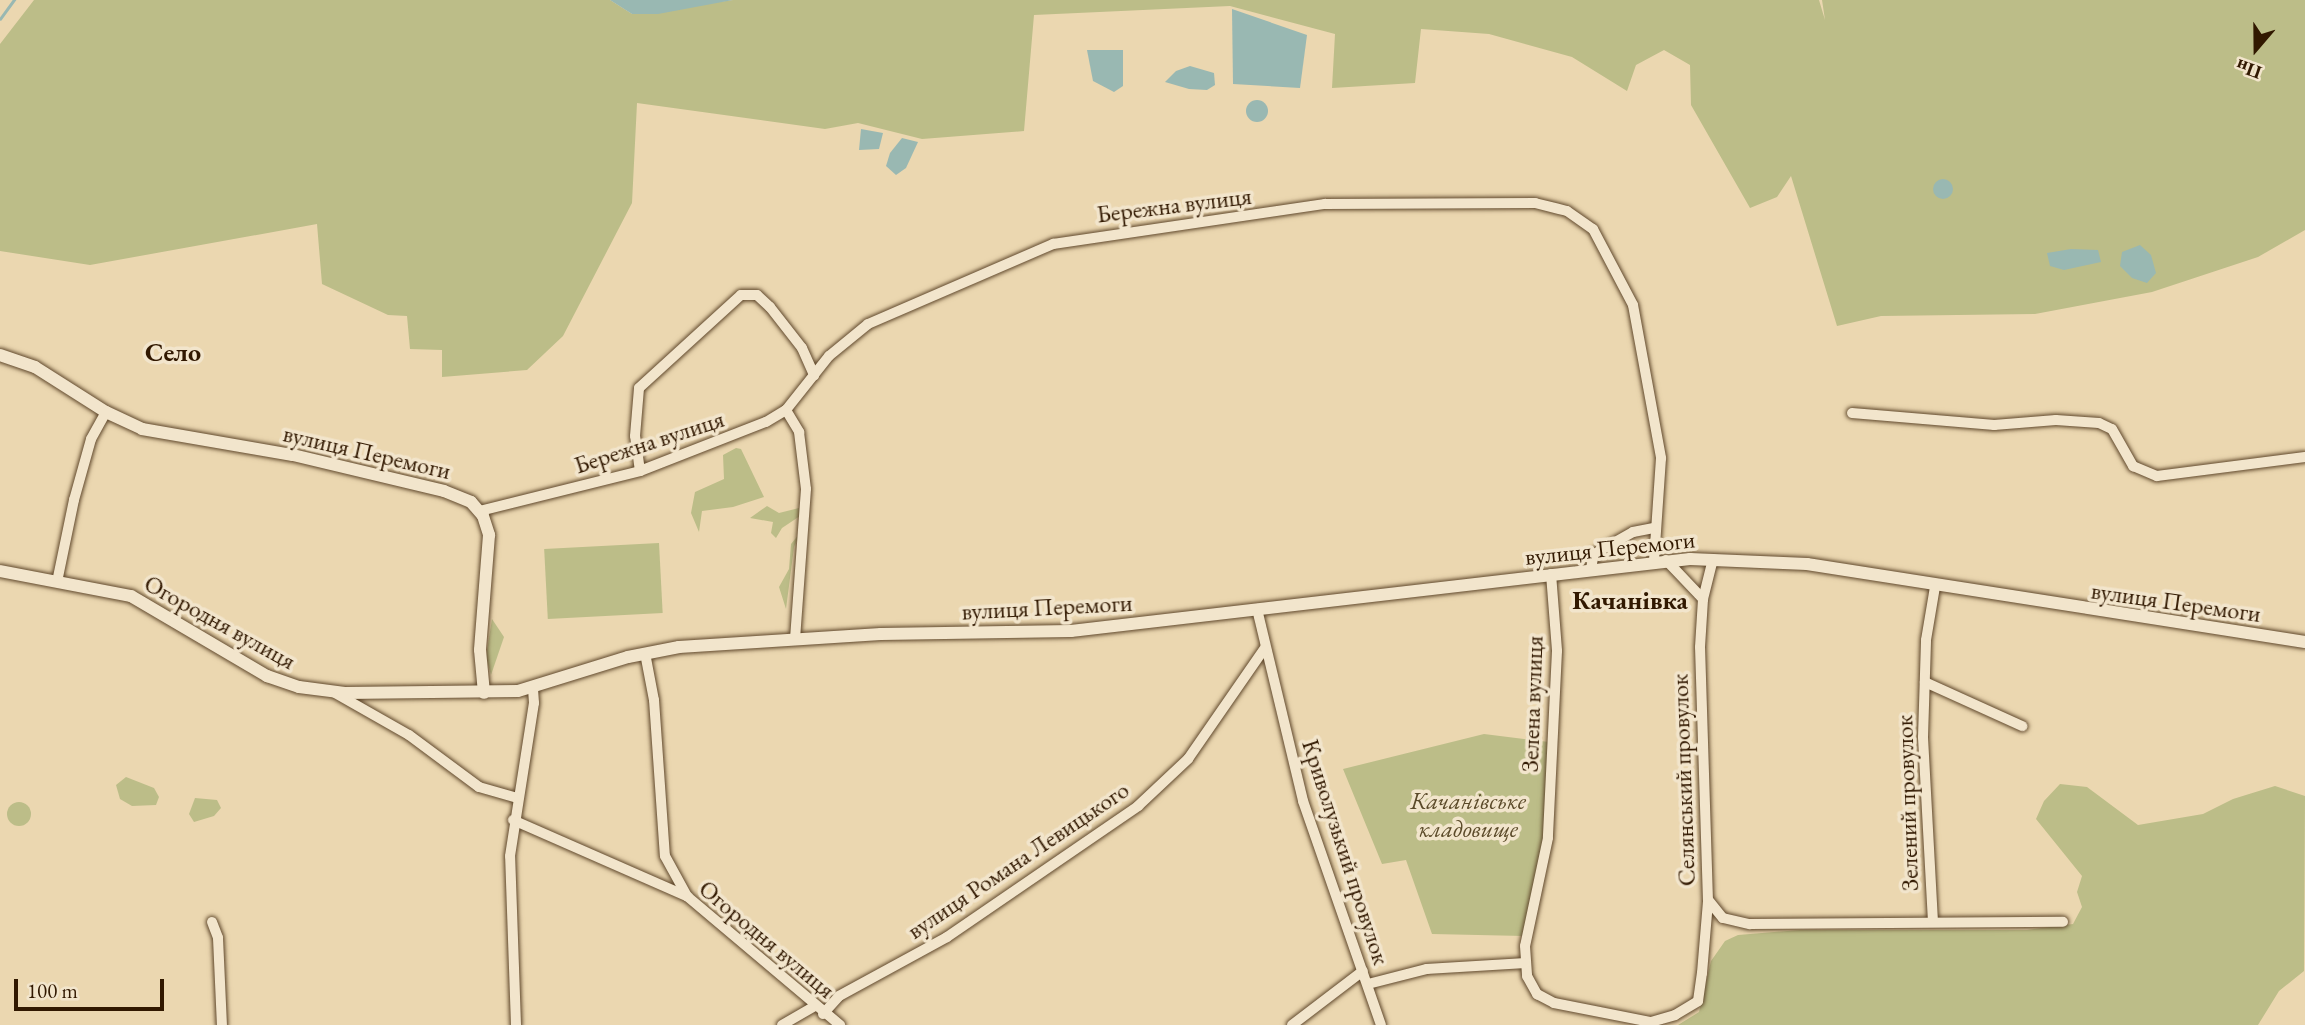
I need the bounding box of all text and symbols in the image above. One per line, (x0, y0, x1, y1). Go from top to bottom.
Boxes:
north arrow (2221, 14, 2291, 84)
text: Пн (2232, 53, 2265, 85)
street label: Бережна вулиця (1095, 181, 1253, 229)
district label: Село (145, 337, 201, 369)
street label: Бережна вулиця (571, 404, 727, 480)
street label: вулиця Перемоги (280, 419, 454, 485)
street label: вулиця Перемоги (1524, 525, 1696, 571)
street label: Огородня вулиця (139, 569, 301, 675)
street label: вулиця Перемоги (2089, 576, 2263, 628)
district label: Качанівка (1572, 585, 1688, 617)
street label: вулиця Перемоги (961, 588, 1133, 626)
street label: Зелена вулиця (1515, 635, 1549, 773)
street label: Селянський провулок (1665, 673, 1701, 887)
street label: Зелений провулок (1890, 714, 1924, 892)
street label: Криволузький провулок (1296, 736, 1396, 968)
street label: вулиця Романа Левицького (902, 775, 1134, 945)
park label: Качанівське кладовище (1410, 787, 1526, 843)
street label: Огородня вулиця (693, 874, 841, 1004)
scale bar (18, 965, 168, 1009)
text: 100 m (27, 977, 78, 1004)

